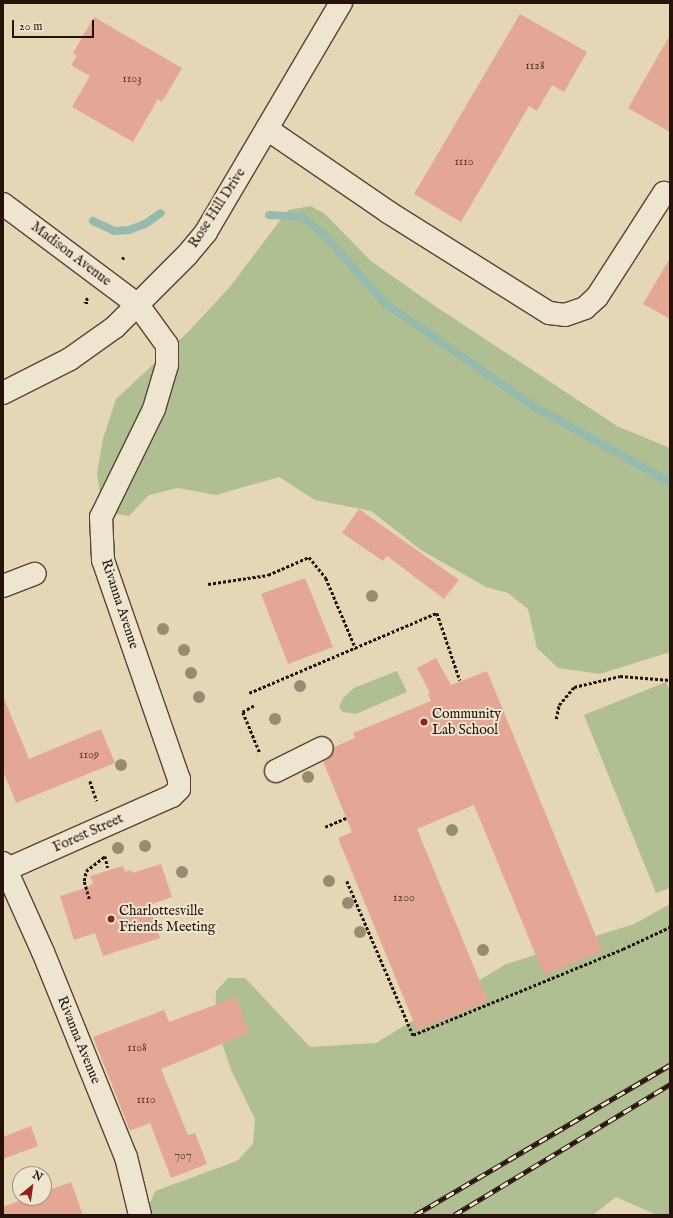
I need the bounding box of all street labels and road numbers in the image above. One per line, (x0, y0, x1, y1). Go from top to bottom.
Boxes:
street label: Rose Hill Drive (185, 165, 249, 251)
street label: Madison Avenue (28, 218, 114, 290)
street label: Rivanna Avenue (98, 557, 142, 651)
street label: Forest Street (50, 810, 126, 856)
street label: Rivanna Avenue (54, 994, 104, 1086)

